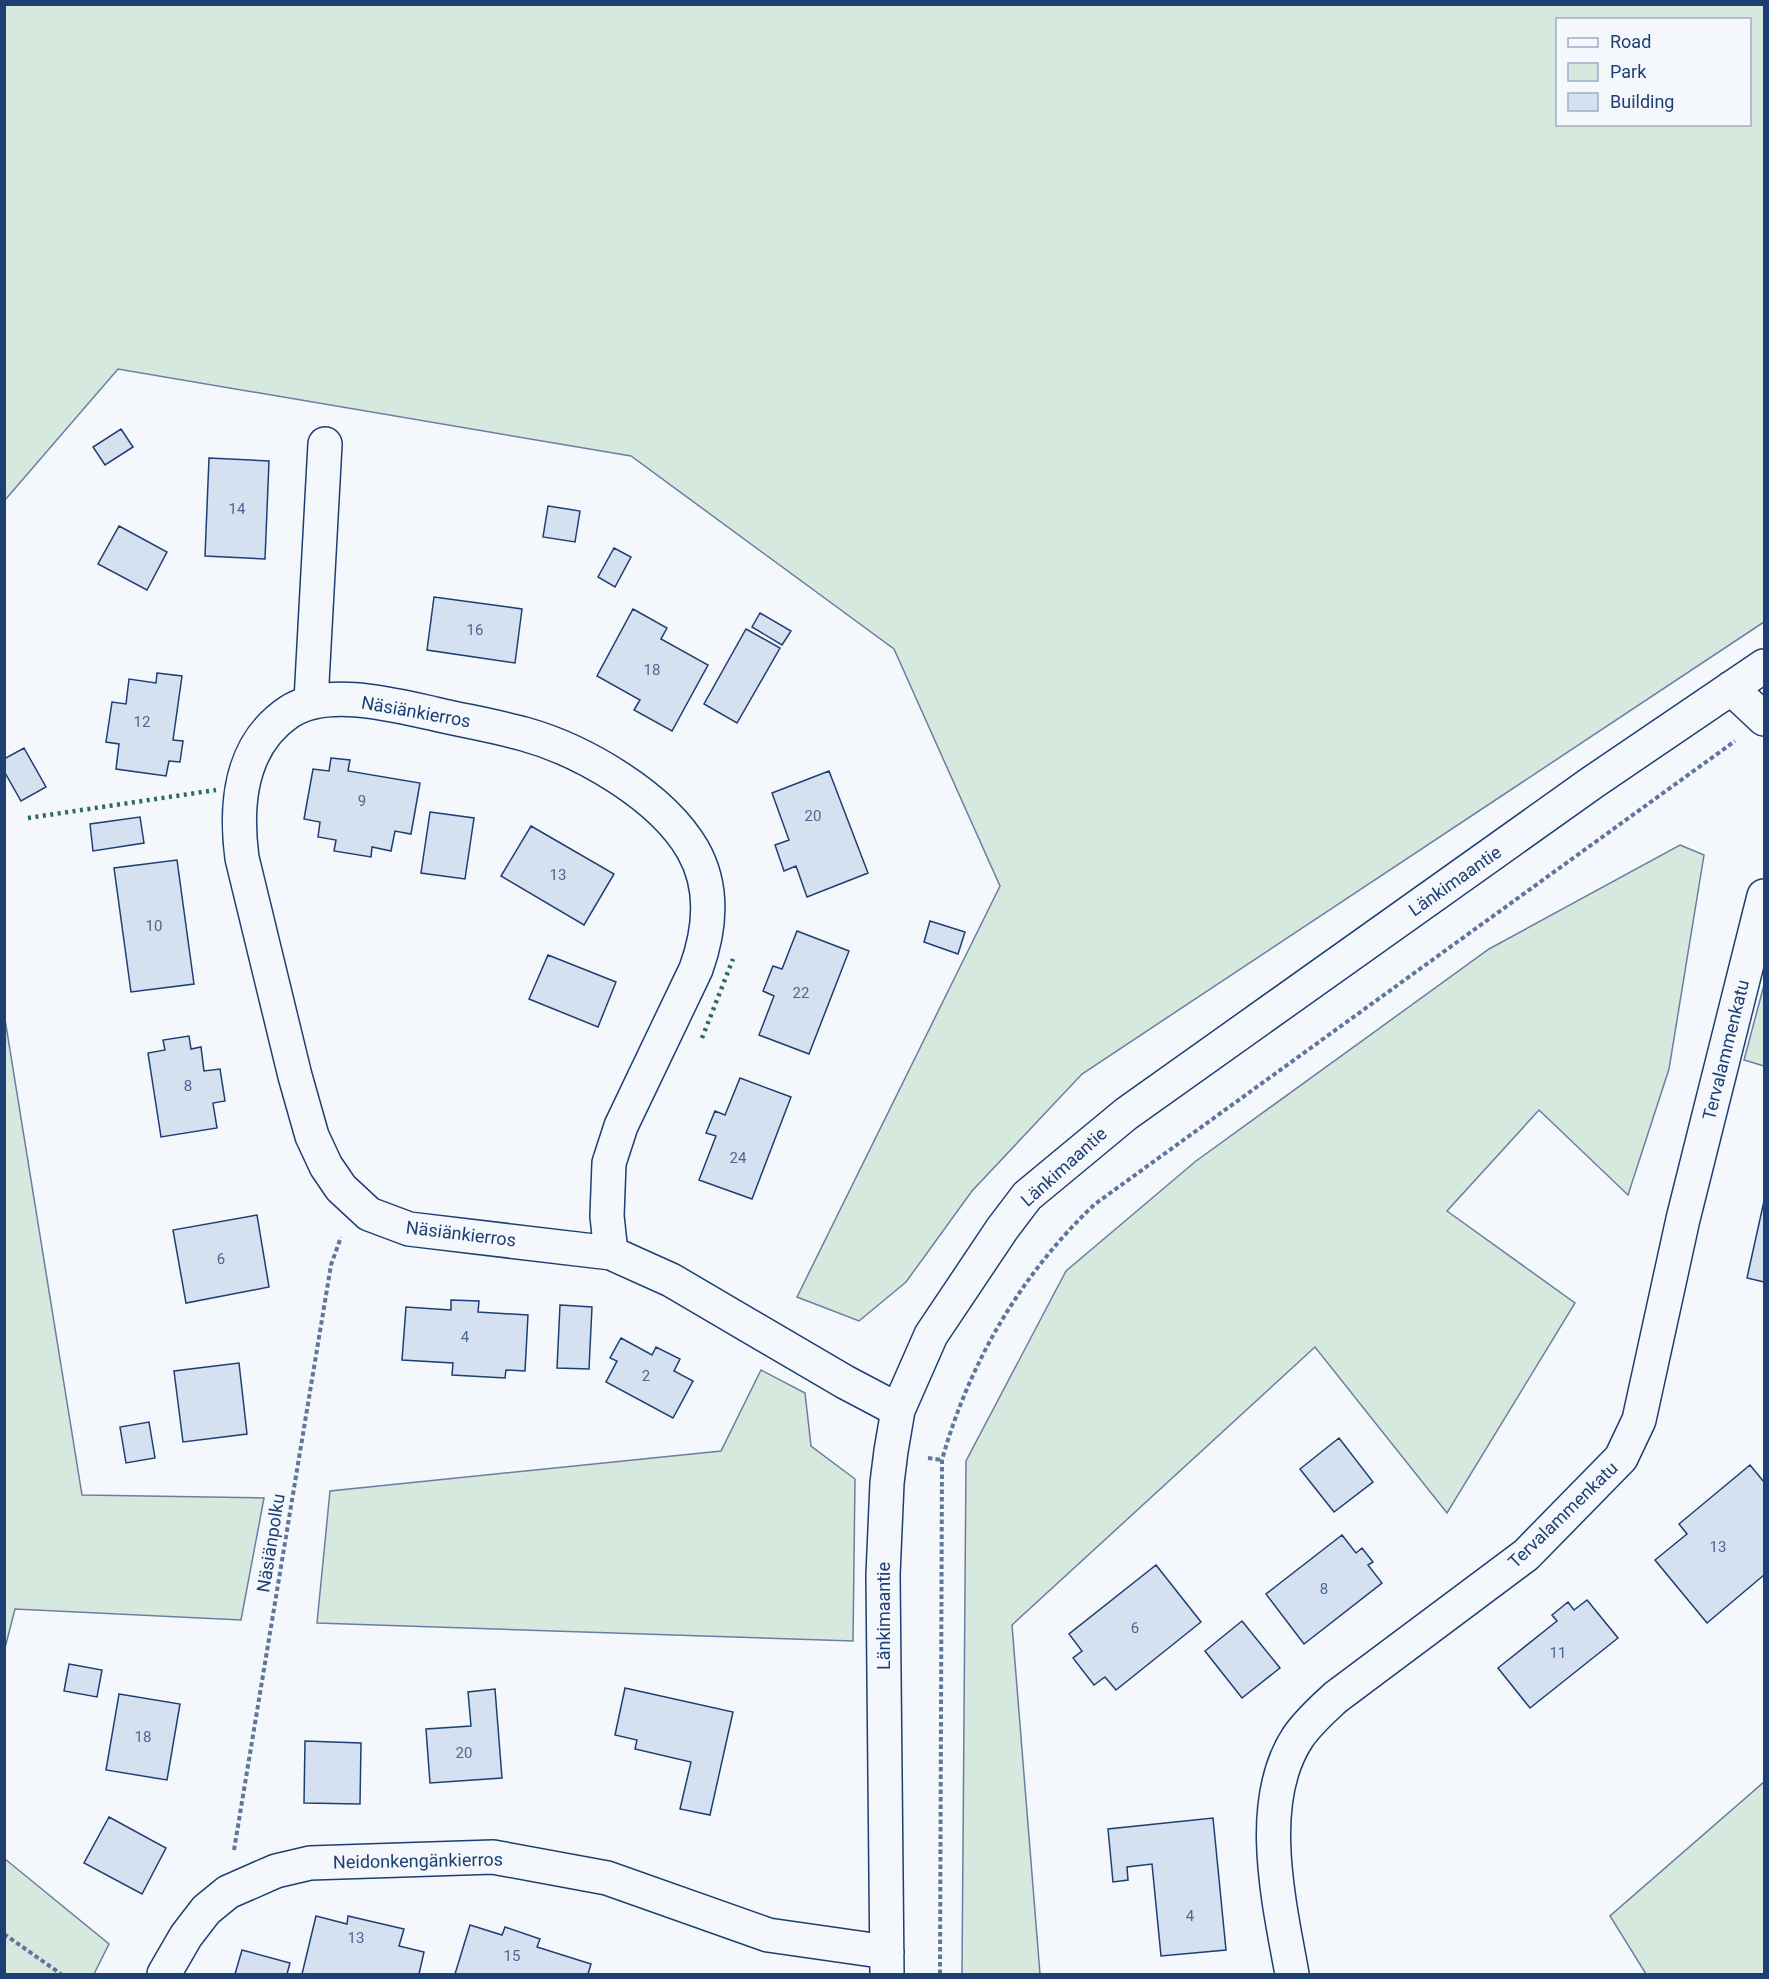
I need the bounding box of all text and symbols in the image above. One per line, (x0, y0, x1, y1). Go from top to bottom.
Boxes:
legend (1556, 18, 1751, 126)
text: Road (1610, 31, 1651, 52)
text: Park (1610, 61, 1647, 82)
text: Building (1610, 91, 1674, 112)
house number: 14 (229, 500, 246, 518)
house number: 16 (467, 621, 483, 639)
house number: 18 (644, 661, 660, 679)
street label: Näsiänkierros (360, 692, 472, 731)
house number: 12 (134, 713, 150, 731)
house number: 9 (358, 792, 366, 810)
house number: 20 (805, 807, 821, 825)
street label: Länkimaantie (1404, 841, 1505, 920)
house number: 13 (550, 866, 566, 884)
house number: 10 (146, 917, 162, 935)
street label: Tervalammenkatu (1698, 977, 1753, 1122)
house number: 22 (793, 984, 809, 1002)
house number: 8 (184, 1077, 192, 1095)
street label: Länkimaantie (1016, 1123, 1111, 1211)
house number: 24 (730, 1149, 747, 1167)
street label: Näsiänkierros (405, 1216, 517, 1251)
house number: 6 (217, 1250, 225, 1268)
house number: 4 (461, 1328, 470, 1346)
house number: 2 (642, 1367, 650, 1385)
street label: Tervalammenkatu (1504, 1457, 1622, 1572)
street label: Näsiänpolku (252, 1492, 289, 1594)
house number: 13 (1710, 1538, 1726, 1556)
street label: Länkimaantie (873, 1562, 894, 1670)
house number: 8 (1320, 1580, 1328, 1598)
house number: 6 (1131, 1619, 1139, 1637)
house number: 11 (1550, 1644, 1566, 1662)
house number: 18 (135, 1728, 151, 1746)
house number: 20 (456, 1744, 472, 1762)
street label: Neidonkengänkierros (333, 1849, 503, 1872)
house number: 4 (1186, 1907, 1195, 1925)
house number: 13 (348, 1929, 364, 1947)
house number: 15 (504, 1947, 520, 1965)

